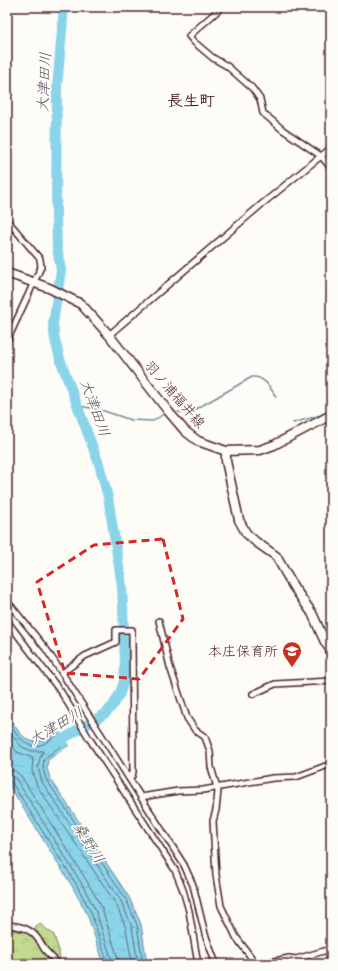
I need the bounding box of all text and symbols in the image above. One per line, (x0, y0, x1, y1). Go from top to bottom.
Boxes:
water label: 大津田川 (29, 51, 59, 113)
district label: 長生町 (167, 86, 215, 115)
street label: 羽ノ浦福井線 (138, 354, 212, 434)
water label: 大津田川 (73, 375, 117, 441)
place label: 本庄保育所 (208, 639, 278, 664)
school or university icon: 本庄保育所 (281, 640, 303, 668)
water label: 大津田川 (24, 699, 88, 753)
water label: 桑野川 (66, 817, 112, 869)

